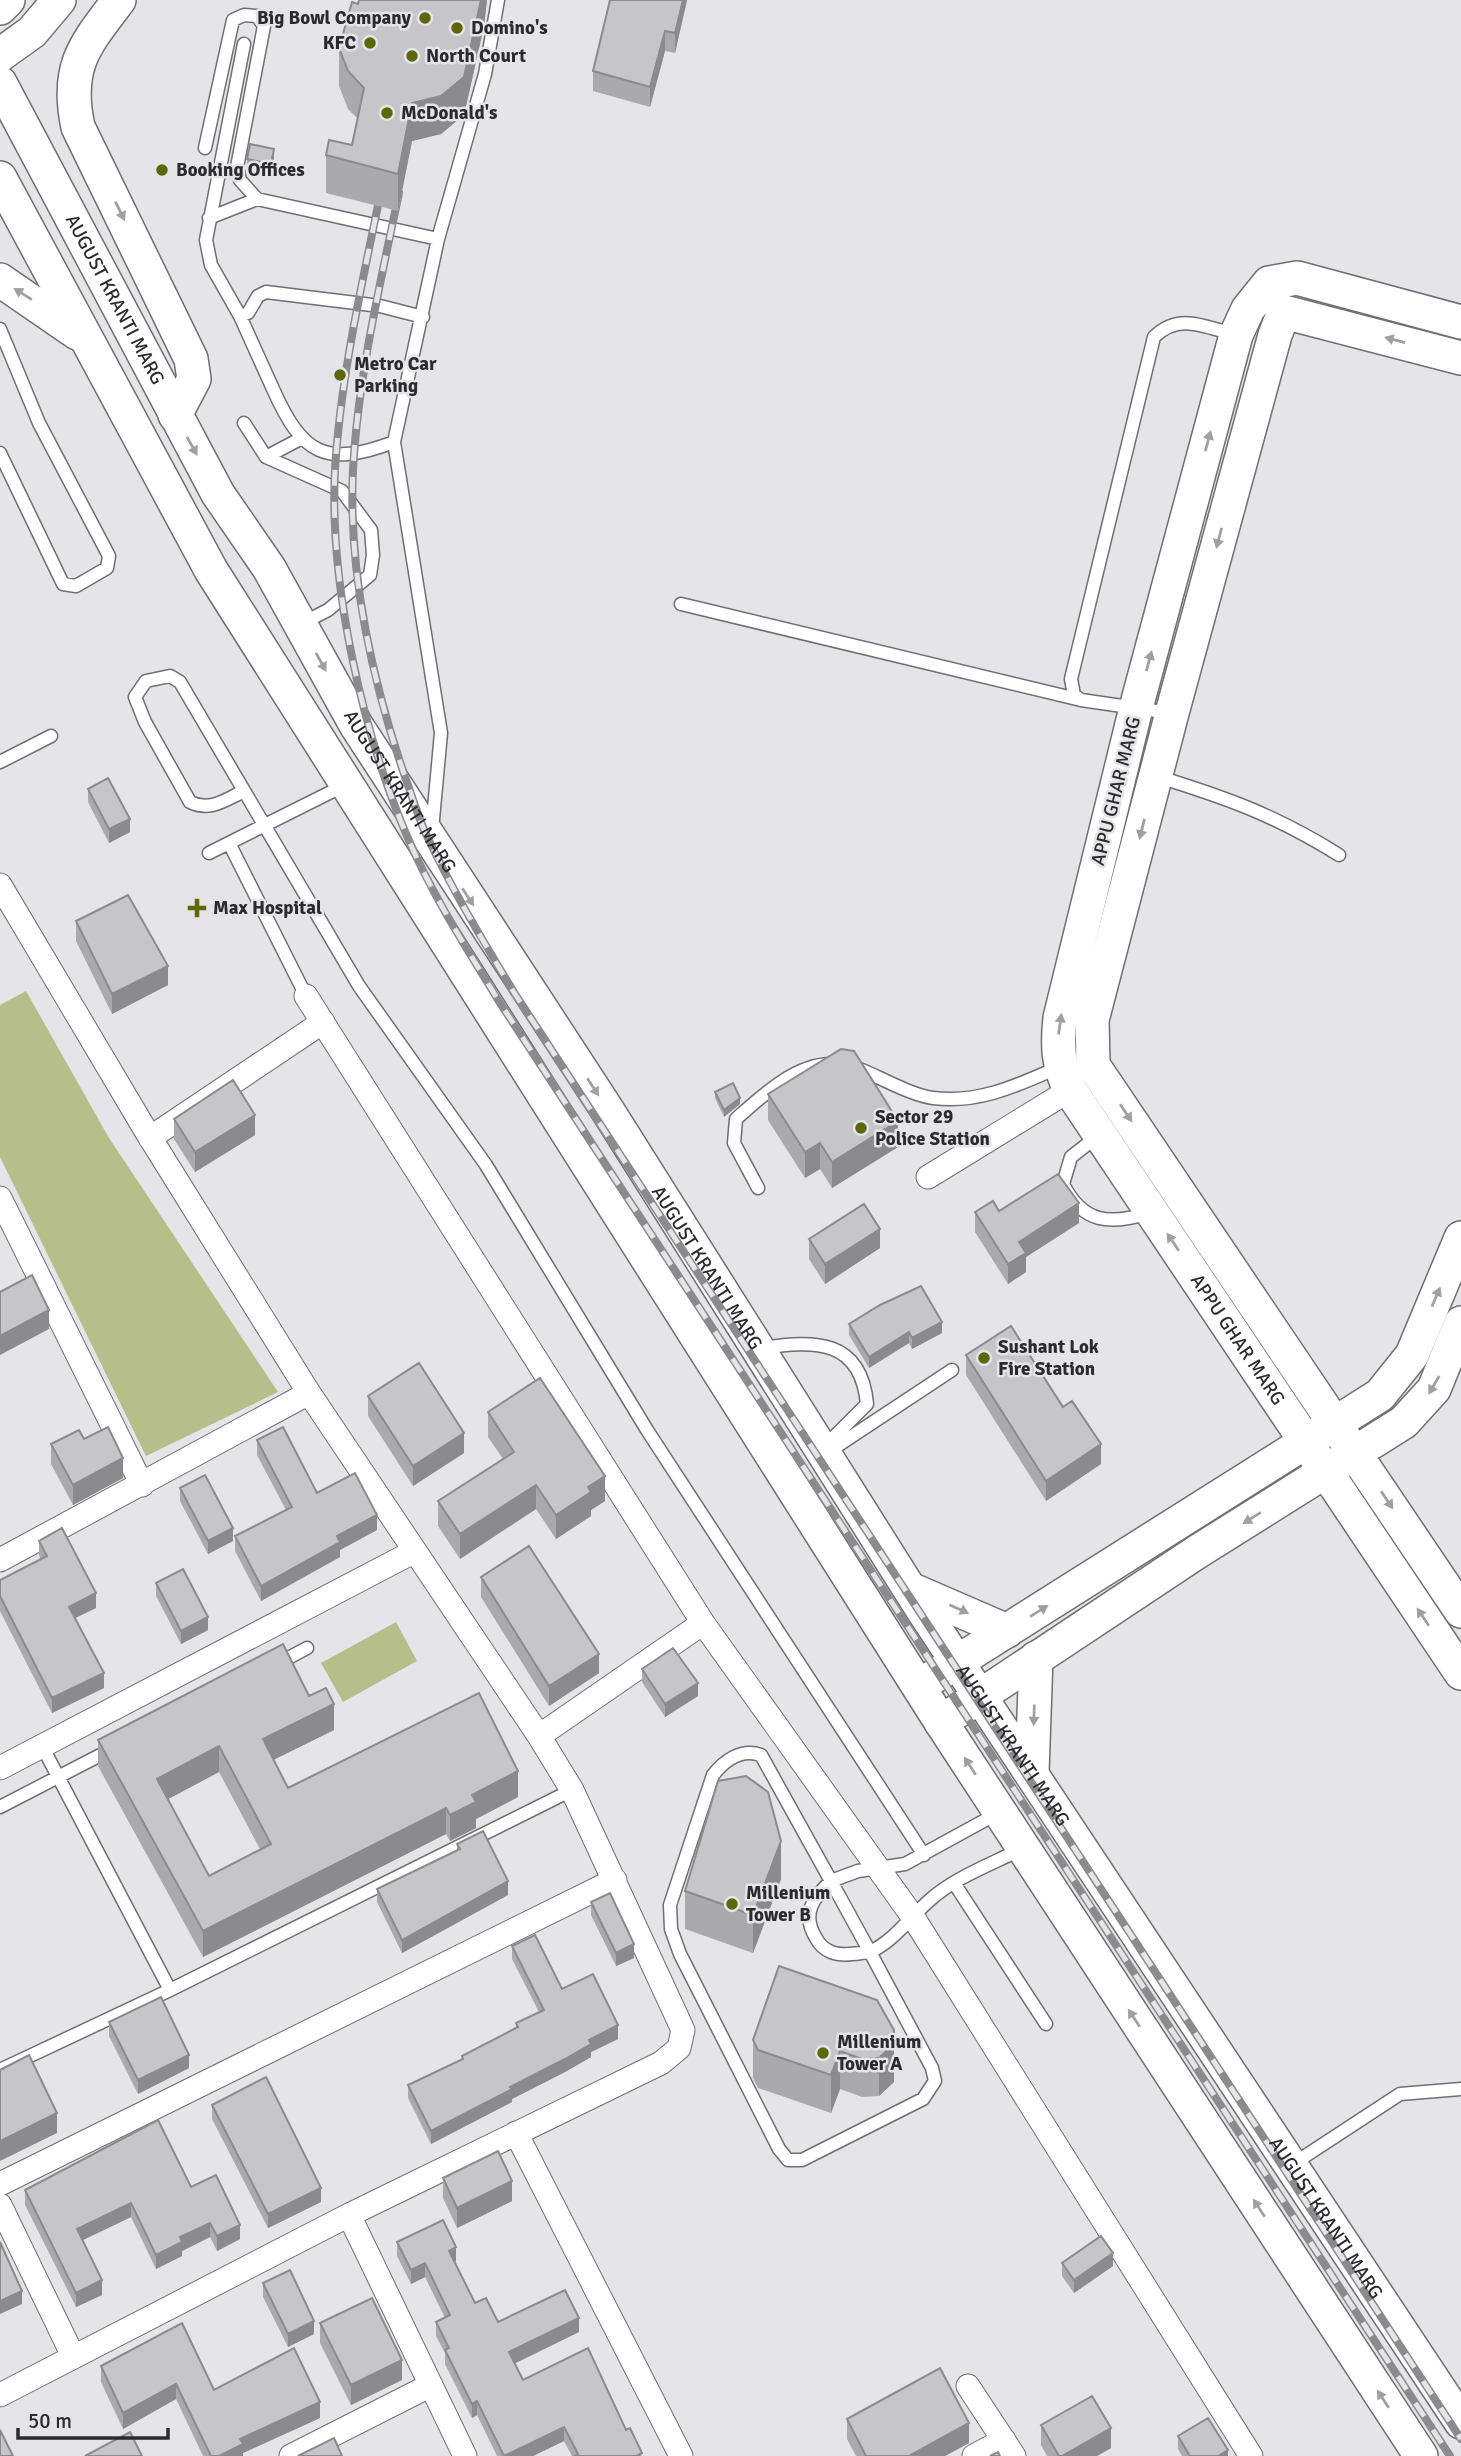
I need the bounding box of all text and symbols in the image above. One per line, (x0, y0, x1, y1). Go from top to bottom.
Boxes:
place label: Big Bowl Company (257, 6, 412, 30)
marker: Big Bowl Company (417, 10, 433, 26)
place label: Domino's (471, 16, 548, 40)
marker: Domino's (449, 20, 465, 36)
place label: KFC (323, 31, 356, 55)
marker: KFC (362, 35, 378, 51)
place label: North Court (426, 44, 526, 68)
marker: North Court (404, 48, 420, 64)
place label: McDonald's (401, 101, 497, 125)
marker: McDonald's (379, 105, 395, 121)
place label: Booking Offices (176, 158, 305, 182)
marker: Booking Offices (154, 162, 170, 178)
one-way arrow (114, 201, 125, 221)
street label: AUGUST KRANTI MARG (60, 210, 170, 389)
one-way arrow (13, 288, 32, 301)
one-way arrow (1384, 334, 1406, 345)
place label: Metro Car Parking (354, 352, 437, 398)
marker: Metro Car Parking (332, 367, 348, 383)
one-way arrow (1203, 430, 1214, 452)
one-way arrow (186, 437, 198, 456)
one-way arrow (1214, 528, 1224, 549)
one-way arrow (1144, 649, 1155, 671)
one-way arrow (315, 653, 327, 673)
street label: AUGUST KRANTI MARG (338, 706, 461, 877)
street label: APPU GHAR MARG (1086, 714, 1146, 868)
one-way arrow (1136, 818, 1147, 840)
one-way arrow (462, 887, 475, 906)
place label: Max Hospital (213, 896, 322, 920)
marker: Max Hospital (187, 898, 207, 918)
one-way arrow (1055, 1013, 1066, 1035)
one-way arrow (586, 1077, 599, 1097)
one-way arrow (1119, 1104, 1133, 1122)
place label: Sector 29 Police Station (875, 1105, 990, 1151)
marker: Sector 29 Police Station (853, 1120, 869, 1136)
street label: AUGUST KRANTI MARG (646, 1181, 767, 1354)
one-way arrow (1167, 1232, 1180, 1252)
street label: APPU GHAR MARG (1185, 1269, 1290, 1410)
one-way arrow (1431, 1287, 1442, 1308)
place label: Sushant Lok Fire Station (998, 1335, 1099, 1381)
marker: Sushant Lok Fire Station (976, 1350, 992, 1366)
one-way arrow (1428, 1376, 1440, 1395)
one-way arrow (1380, 1491, 1394, 1509)
one-way arrow (1242, 1511, 1261, 1524)
one-way arrow (949, 1603, 969, 1615)
one-way arrow (1029, 1604, 1048, 1617)
one-way arrow (1417, 1607, 1430, 1626)
street label: AUGUST KRANTI MARG (950, 1660, 1075, 1831)
one-way arrow (1028, 1705, 1039, 1727)
one-way arrow (963, 1756, 976, 1776)
place label: Millenium Tower B (746, 1881, 830, 1927)
marker: Millenium Tower B (724, 1896, 740, 1912)
one-way arrow (1128, 2008, 1141, 2028)
place label: Millenium Tower A (837, 2030, 921, 2076)
marker: Millenium Tower A (815, 2045, 831, 2061)
street label: AUGUST KRANTI MARG (1264, 2133, 1388, 2303)
one-way arrow (1253, 2199, 1266, 2218)
one-way arrow (1377, 2389, 1390, 2409)
scale bar (18, 2396, 168, 2440)
text: 50 m (28, 2408, 72, 2434)

